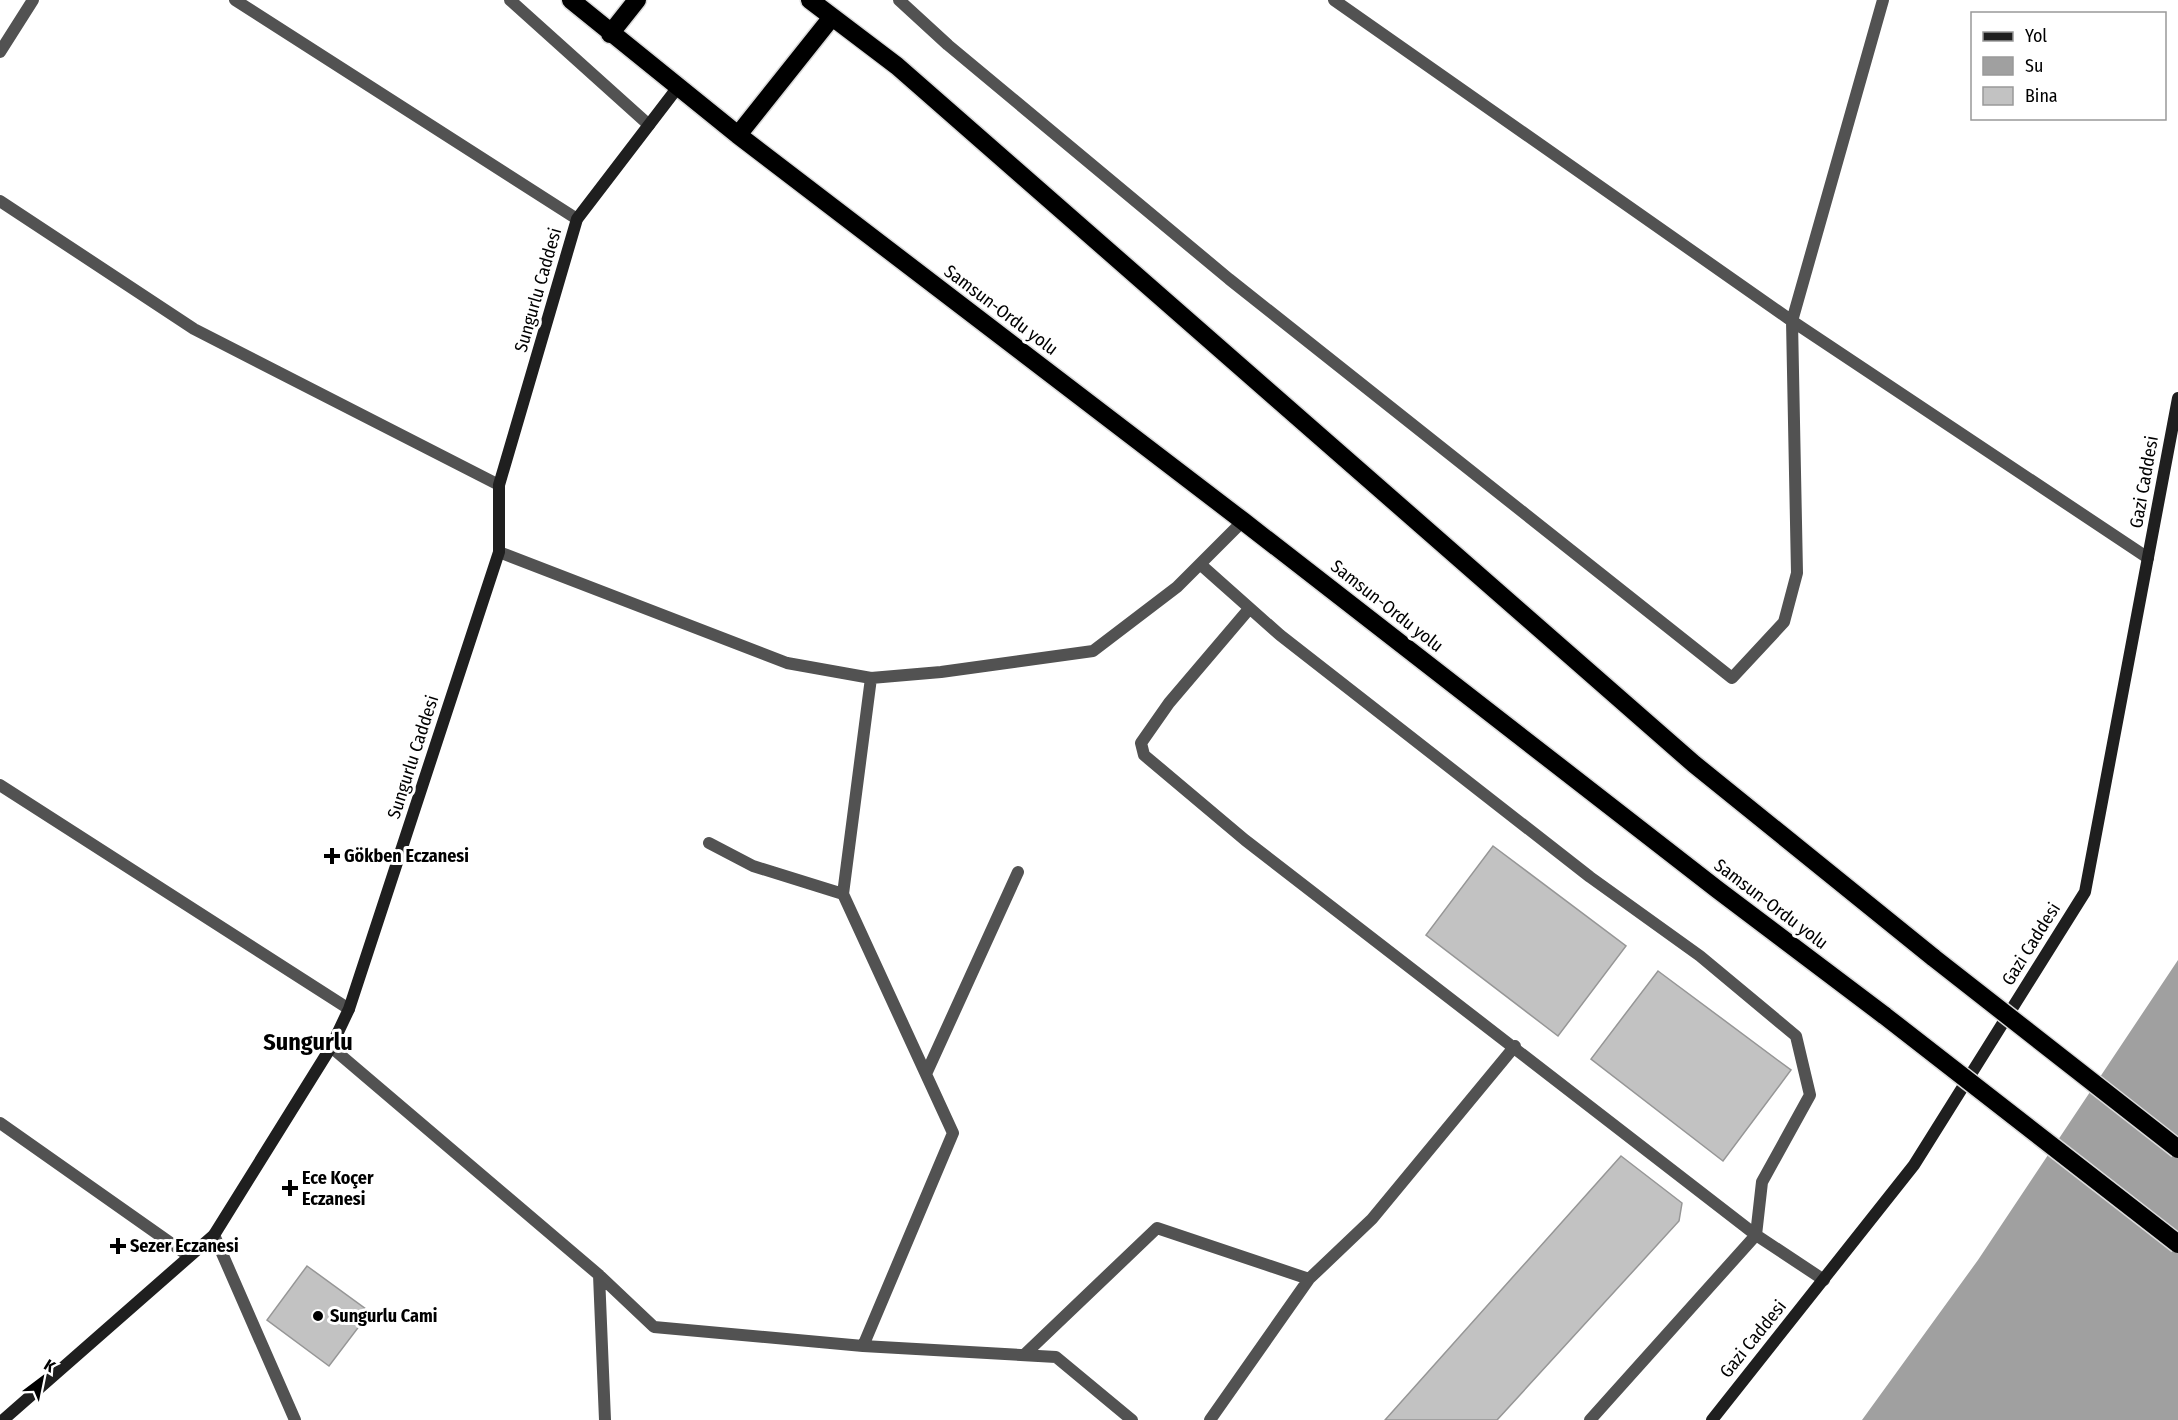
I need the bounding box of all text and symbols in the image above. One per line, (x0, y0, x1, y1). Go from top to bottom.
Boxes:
legend (1971, 12, 2166, 120)
text: Yol (2025, 25, 2047, 47)
text: Su (2025, 55, 2043, 77)
text: Bina (2025, 85, 2058, 107)
street label: Sungurlu Caddesi (510, 225, 566, 355)
street label: Samsun-Ordu yolu (940, 260, 1062, 360)
street label: Gazi Caddesi (2125, 434, 2163, 530)
street label: Samsun-Ordu yolu (1326, 555, 1448, 657)
street label: Sungurlu Caddesi (383, 693, 443, 821)
place label: Gökben Eczanesi (344, 845, 469, 867)
marker: Gökben Eczanesi (325, 849, 339, 863)
street label: Samsun-Ordu yolu (1710, 854, 1832, 954)
street label: Gazi Caddesi (1997, 899, 2065, 989)
district label: Sungurlu (263, 1028, 353, 1056)
place label: Ece Koçer Eczanesi (302, 1167, 374, 1210)
marker: Ece Koçer Eczanesi (283, 1181, 297, 1195)
place label: Sezer Eczanesi (130, 1235, 239, 1257)
marker: Sezer Eczanesi (111, 1239, 125, 1253)
street label: Gazi Caddesi (1715, 1296, 1791, 1382)
place label: Sungurlu Cami (330, 1305, 437, 1327)
marker: Sungurlu Cami (311, 1309, 325, 1323)
north arrow (12, 1348, 72, 1408)
text: K (41, 1355, 59, 1377)

